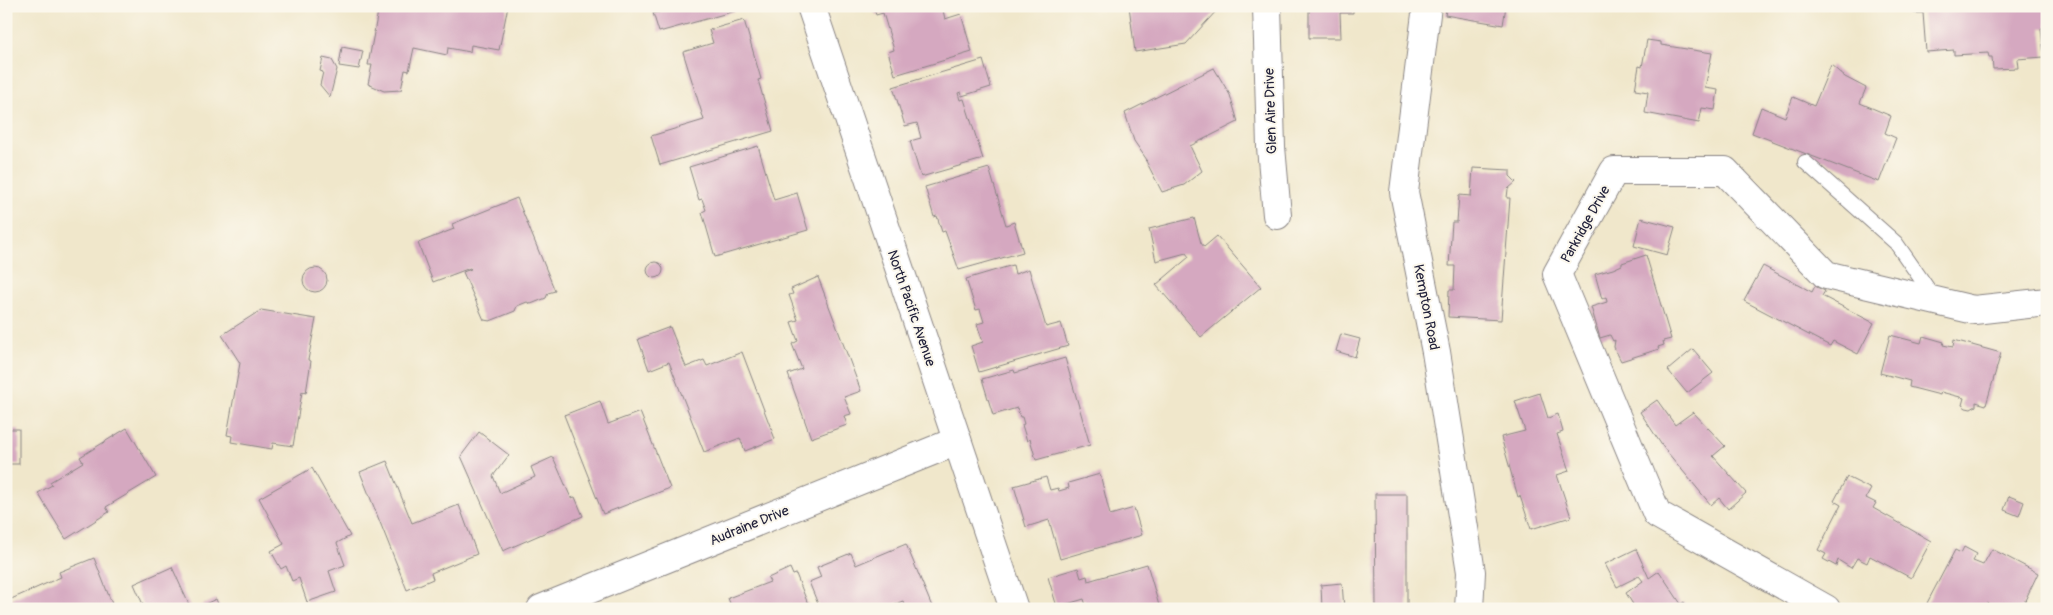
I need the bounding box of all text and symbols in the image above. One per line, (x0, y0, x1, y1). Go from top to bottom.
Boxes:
street label: Glen Aire Drive (1260, 68, 1280, 154)
street label: Parkridge Drive (1557, 183, 1614, 266)
street label: North Pacific Avenue (884, 248, 939, 369)
street label: Kempton Road (1410, 263, 1443, 352)
street label: Audraine Drive (707, 502, 791, 549)

